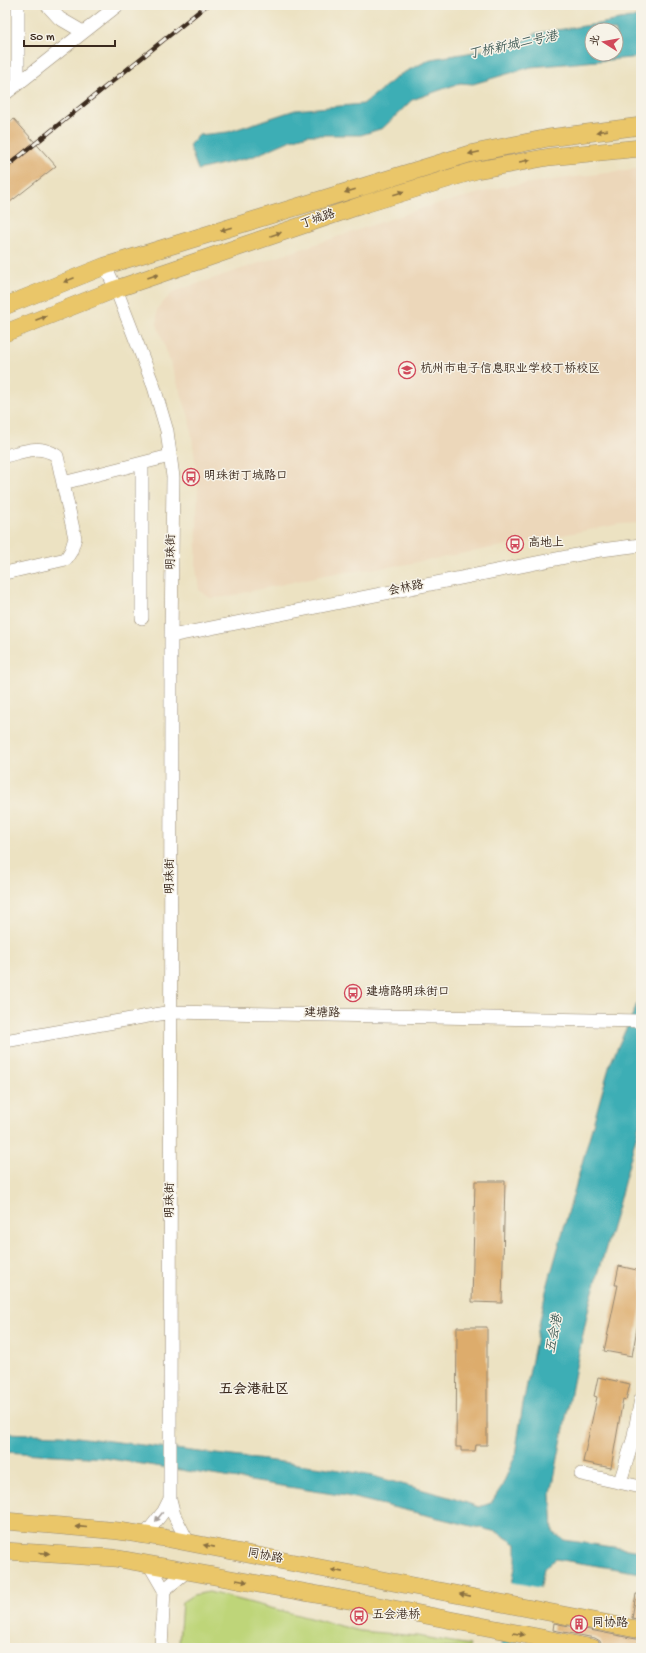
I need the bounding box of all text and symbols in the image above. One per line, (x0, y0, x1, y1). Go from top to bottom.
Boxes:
scale bar (24, 22, 115, 48)
north arrow (584, 22, 624, 62)
water label: 丁桥新城二号港 (467, 28, 561, 63)
text: 50 m (30, 31, 55, 45)
text: 北 (589, 34, 603, 47)
one-way arrow (596, 128, 608, 134)
one-way arrow (468, 150, 480, 156)
one-way arrow (519, 158, 531, 164)
one-way arrow (344, 188, 356, 194)
one-way arrow (394, 190, 406, 196)
street label: 丁城路 (298, 207, 337, 232)
one-way arrow (219, 226, 231, 232)
one-way arrow (270, 231, 282, 237)
one-way arrow (147, 273, 159, 279)
one-way arrow (62, 278, 74, 284)
one-way arrow (36, 315, 48, 321)
school or university icon: 杭州市电子信息职业学校丁桥校区 (397, 360, 417, 380)
place label: 杭州市电子信息职业学校丁桥校区 (420, 361, 600, 377)
bus stop icon: 明珠街丁城路口 (181, 467, 201, 487)
place label: 明珠街丁城路口 (204, 469, 288, 484)
street label: 明珠街 (164, 534, 179, 570)
bus stop icon: 高地上 (505, 534, 525, 554)
place label: 高地上 (528, 536, 564, 551)
street label: 会林路 (387, 578, 425, 599)
street label: 明珠街 (163, 858, 178, 894)
bus stop icon: 建塘路明珠街口 (343, 983, 363, 1003)
place label: 建塘路明珠街口 (366, 985, 450, 1000)
street label: 建塘路 (304, 1006, 340, 1021)
street label: 明珠街 (163, 1182, 178, 1218)
water label: 五会港 (543, 1311, 566, 1355)
district label: 五会港社区 (219, 1382, 289, 1399)
one-way arrow (154, 1512, 163, 1523)
one-way arrow (75, 1524, 87, 1531)
one-way arrow (203, 1543, 215, 1549)
street label: 同协路 (246, 1545, 284, 1567)
one-way arrow (38, 1550, 50, 1557)
one-way arrow (331, 1567, 343, 1573)
one-way arrow (236, 1578, 248, 1584)
one-way arrow (458, 1592, 471, 1598)
bus stop icon: 五会港桥 (349, 1606, 369, 1626)
place label: 五会港桥 (372, 1608, 421, 1623)
building icon: 同协路 (569, 1614, 589, 1634)
place label: 同协路 (592, 1615, 628, 1631)
one-way arrow (513, 1631, 525, 1637)

